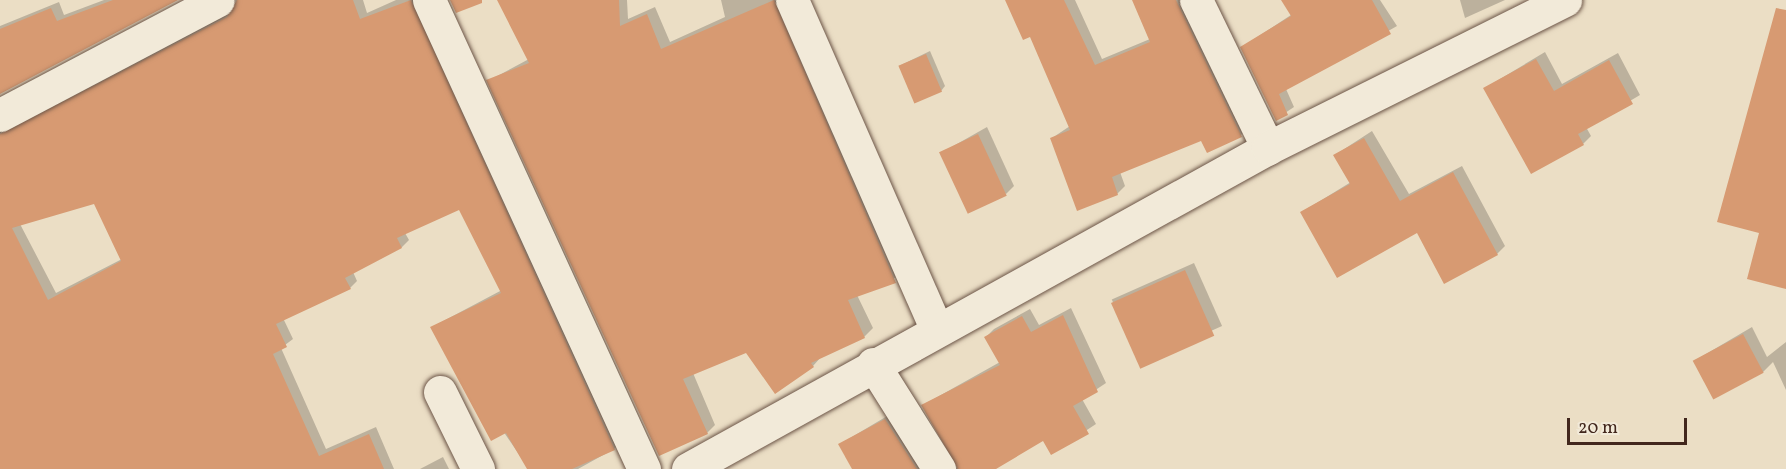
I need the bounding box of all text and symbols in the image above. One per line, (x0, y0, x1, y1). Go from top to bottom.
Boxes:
scale bar (1570, 406, 1690, 444)
text: 20 m (1578, 416, 1618, 441)

